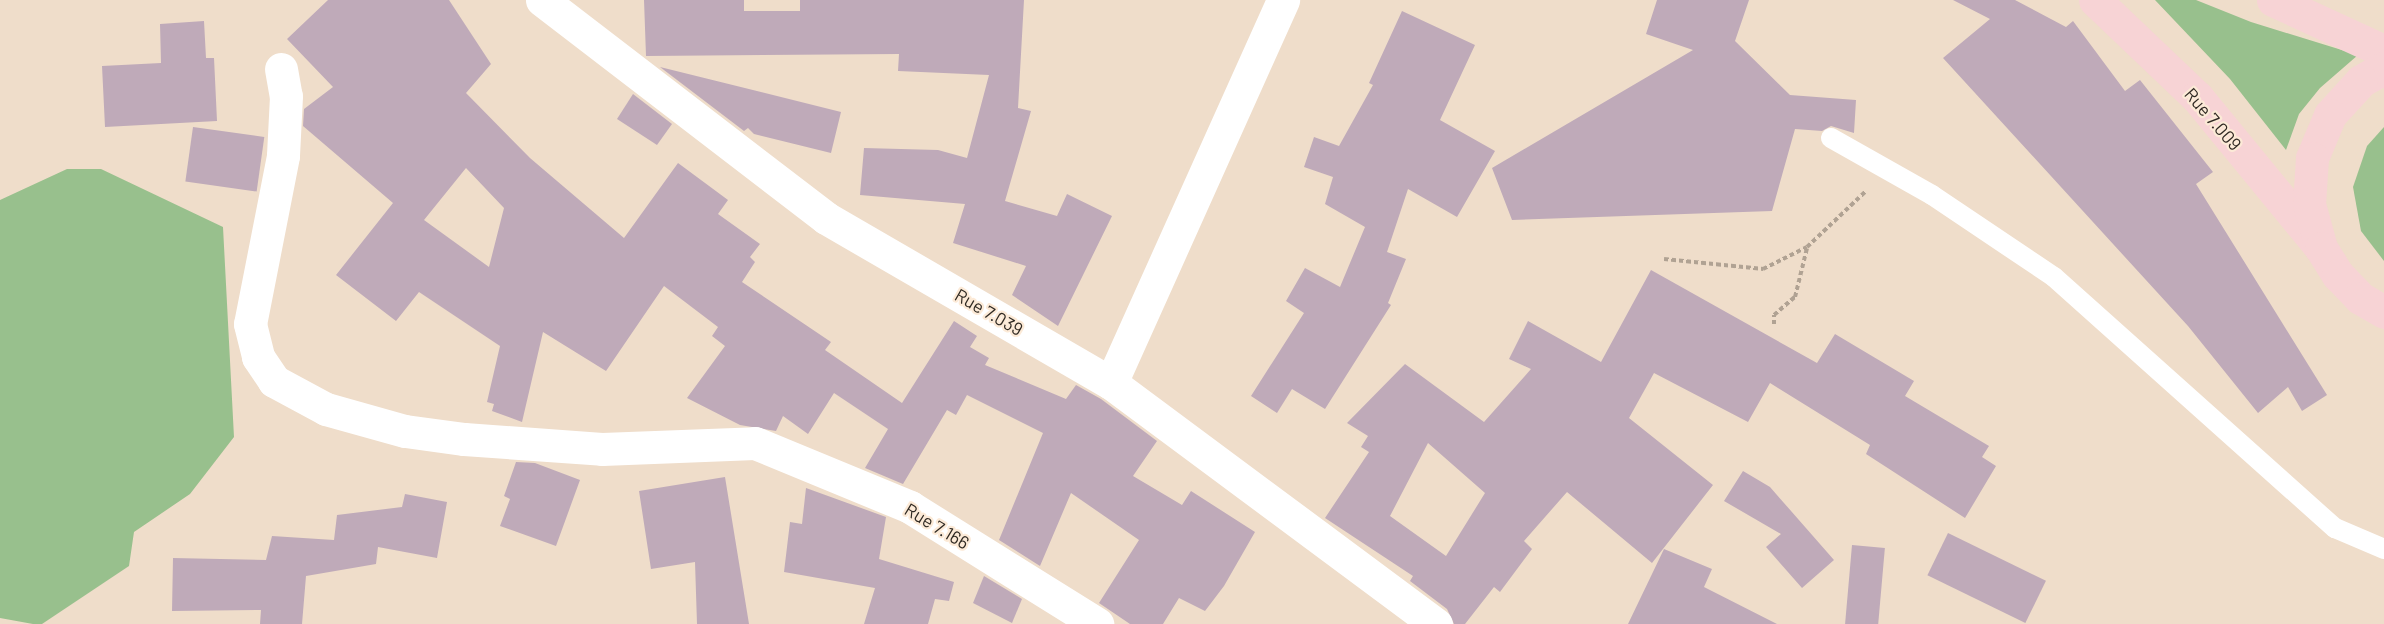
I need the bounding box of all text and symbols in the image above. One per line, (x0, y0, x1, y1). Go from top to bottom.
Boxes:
street label: Rue 7.009 (2180, 83, 2246, 155)
street label: Rue 7.039 (951, 284, 1027, 340)
street label: Rue 7.166 (901, 498, 973, 554)

